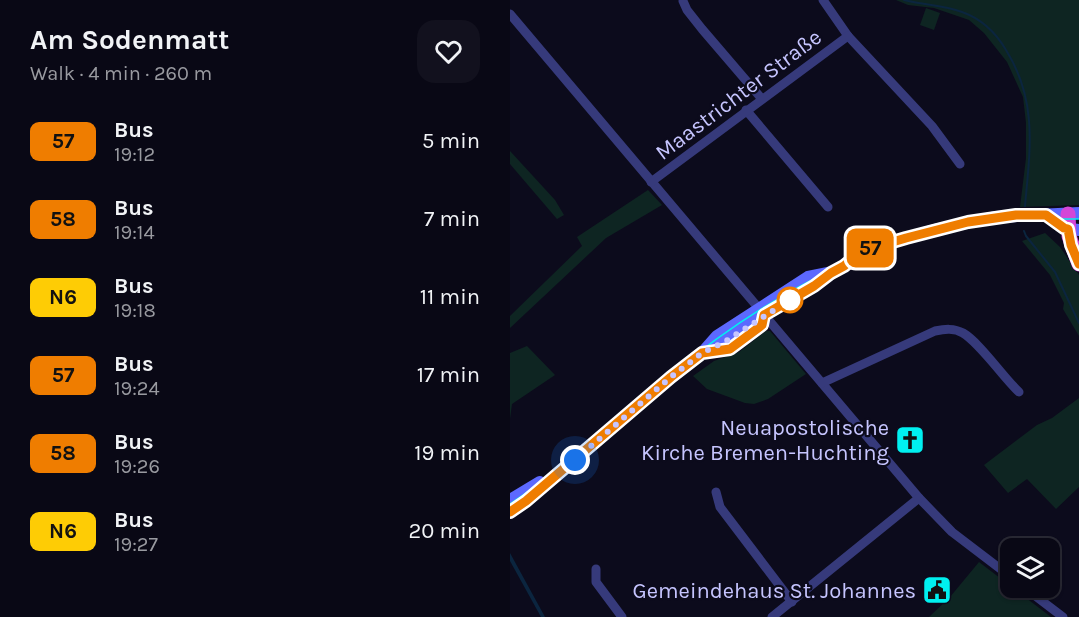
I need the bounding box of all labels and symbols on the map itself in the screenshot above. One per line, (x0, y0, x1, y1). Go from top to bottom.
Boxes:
street label: Maastrichter Straße (651, 24, 827, 166)
line badge: 57 (843, 228, 897, 268)
unlabelled marker (777, 287, 803, 313)
place label: Neuapostolische Kirche Bremen-Huchting (641, 415, 890, 466)
church icon: Neuapostolische Kirche Bremen-Huchting (894, 424, 926, 456)
your location (560, 445, 590, 475)
public building icon: Gemeindehaus St. Johannes (921, 574, 953, 606)
place label: Gemeindehaus St. Johannes (633, 578, 916, 604)

